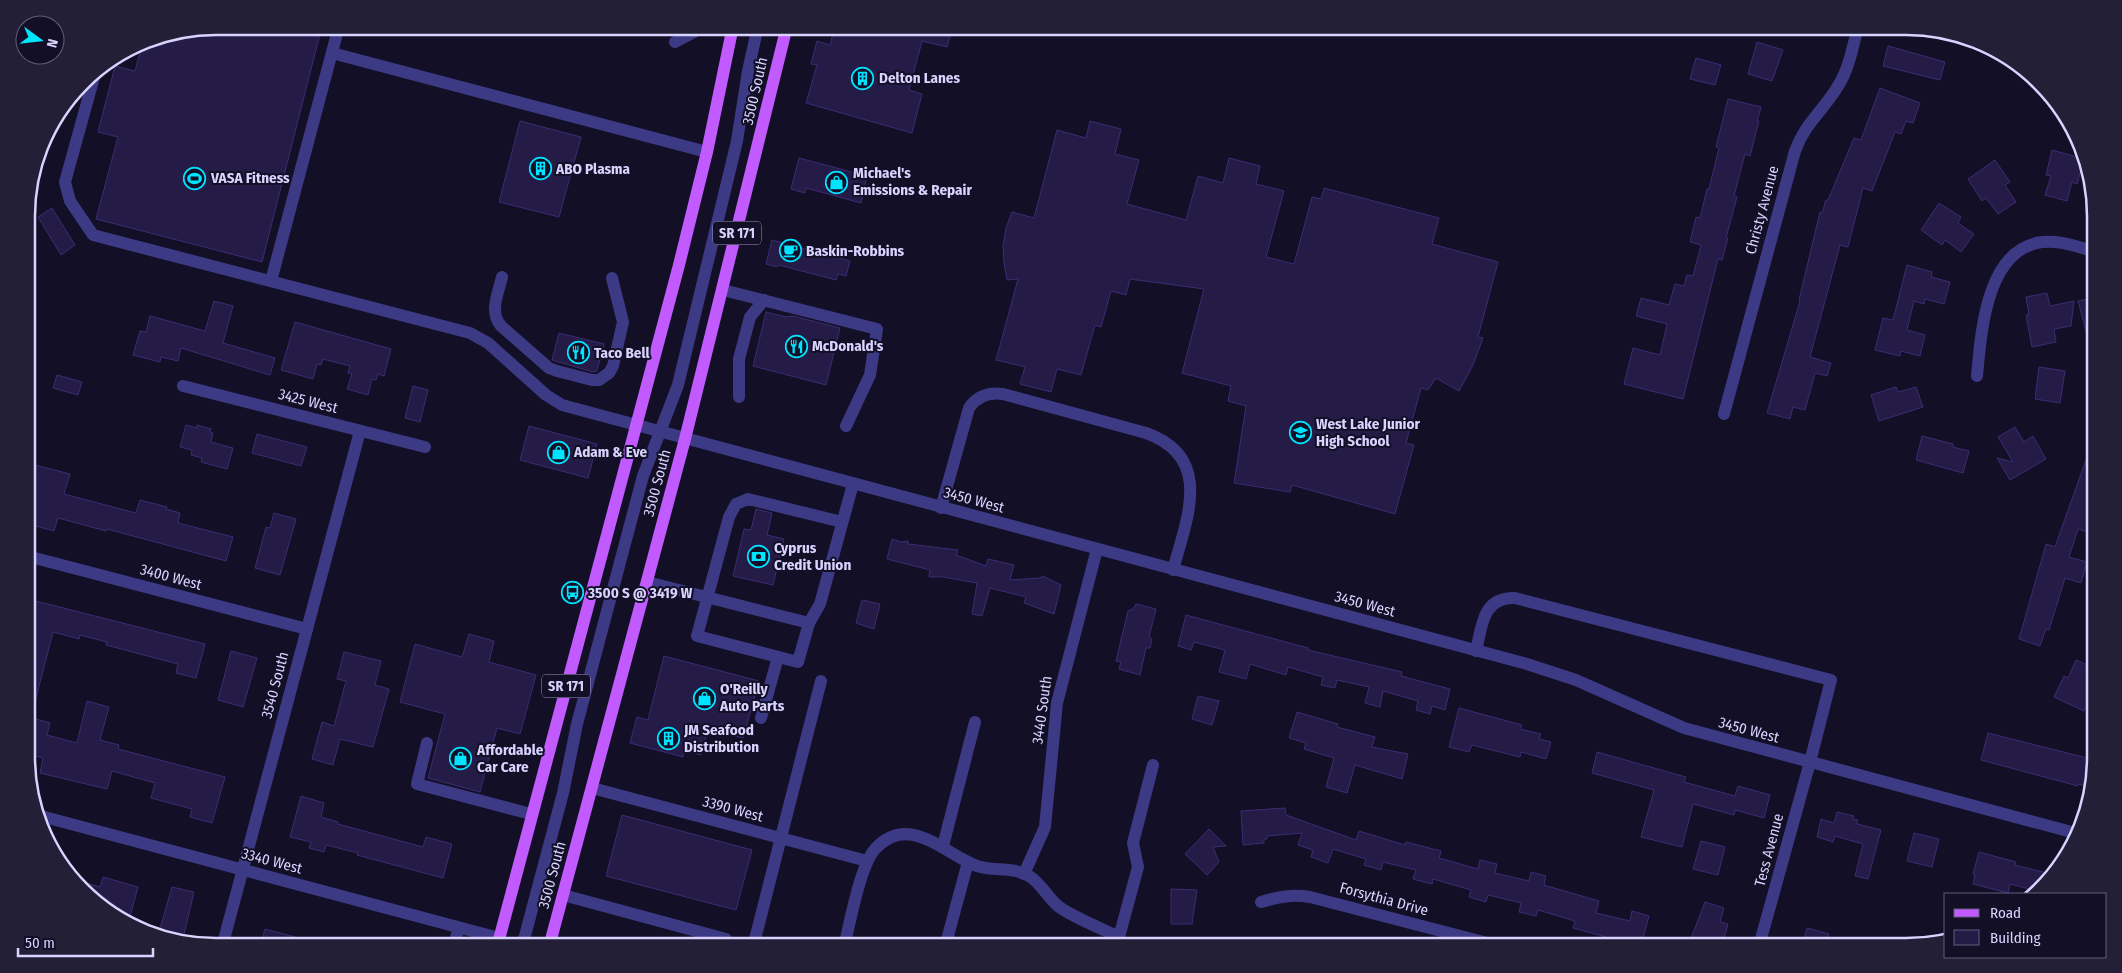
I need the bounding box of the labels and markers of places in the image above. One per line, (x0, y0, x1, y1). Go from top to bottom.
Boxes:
building icon: Delton Lanes (851, 66, 875, 90)
place label: Delton Lanes (879, 69, 960, 87)
building icon: ABO Plasma (528, 157, 552, 181)
place label: ABO Plasma (555, 160, 631, 178)
place label: Michael's Emissions & Repair (853, 164, 972, 199)
sports icon: VASA Fitness (183, 166, 207, 190)
place label: VASA Fitness (210, 169, 290, 187)
shop icon: Michael's Emissions & Repair (825, 170, 849, 194)
cafe icon: Baskin-Robbins (778, 239, 802, 263)
place label: Baskin-Robbins (806, 242, 905, 260)
restaurant icon: McDonald's (784, 334, 808, 358)
place label: McDonald's (812, 337, 884, 355)
restaurant icon: Taco Bell (566, 341, 590, 365)
place label: Taco Bell (594, 344, 651, 362)
place label: West Lake Junior High School (1316, 415, 1420, 450)
school or university icon: West Lake Junior High School (1288, 421, 1312, 445)
shop icon: Adam & Eve (546, 440, 570, 464)
place label: Adam & Eve (573, 443, 648, 461)
place label: Cyprus Credit Union (774, 539, 851, 574)
bank icon: Cyprus Credit Union (746, 545, 770, 569)
bus stop icon: 3500 S @ 3419 W (560, 581, 584, 605)
place label: 3500 S @ 3419 W (587, 584, 693, 602)
place label: O'Reilly Auto Parts (719, 680, 785, 715)
shop icon: O'Reilly Auto Parts (692, 686, 716, 710)
place label: JM Seafood Distribution (683, 721, 759, 756)
building icon: JM Seafood Distribution (656, 727, 680, 751)
place label: Affordable Car Care (476, 741, 544, 776)
shop icon: Affordable Car Care (449, 747, 473, 771)

